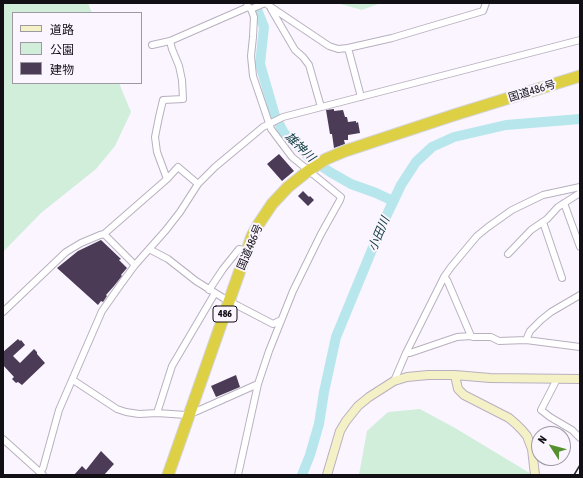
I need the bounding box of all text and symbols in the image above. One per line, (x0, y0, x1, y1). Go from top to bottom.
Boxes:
legend (12, 12, 142, 84)
text: 道路 (50, 23, 74, 37)
text: 公園 (50, 43, 74, 57)
text: 建物 (50, 63, 74, 77)
street label: 国道486号 (507, 78, 557, 104)
water label: 雄神川 (282, 129, 318, 165)
water label: 小田川 (365, 215, 393, 253)
street label: 国道486号 (234, 222, 266, 272)
road number: 486 (213, 306, 237, 322)
north arrow (531, 426, 571, 466)
text: N (535, 433, 549, 446)

